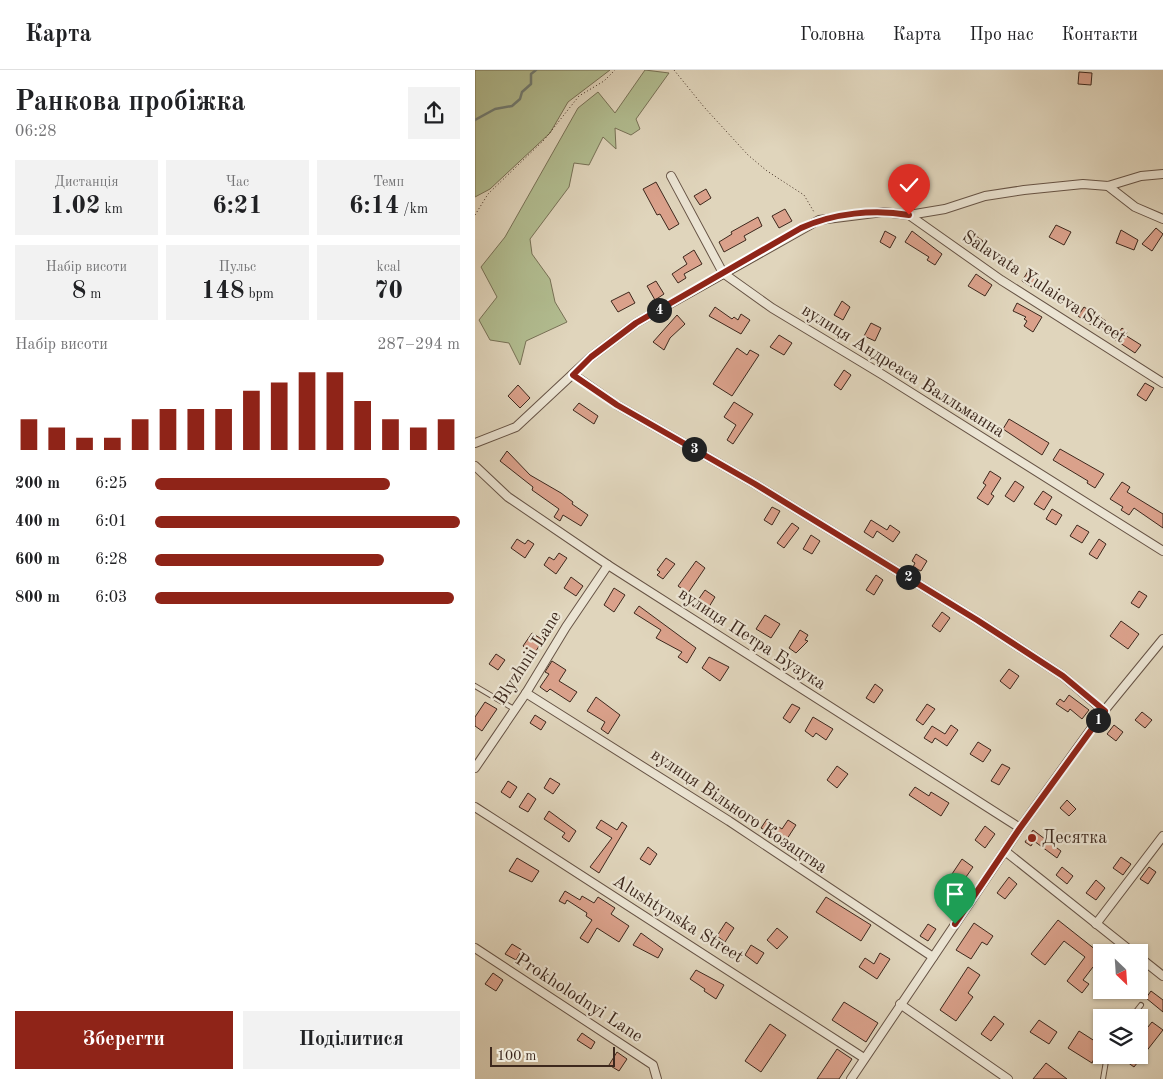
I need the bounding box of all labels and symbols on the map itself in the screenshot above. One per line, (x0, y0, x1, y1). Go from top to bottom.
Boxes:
pin (888, 164, 930, 215)
street label: Salavata Yulaieva Street (959, 227, 1129, 347)
pin: 4 (647, 298, 671, 322)
street label: вулиця Андреаса Валльманна (798, 301, 1008, 441)
pin: 3 (681, 436, 707, 462)
pin: 2 (895, 564, 921, 590)
street label: вулиця Петра Бузука (675, 585, 829, 693)
street label: Blyzhnii Lane (491, 608, 565, 708)
pin: 1 (1085, 708, 1111, 732)
street label: вулиця Вільного Козацтва (648, 745, 830, 877)
place label: Десятка (1042, 829, 1107, 847)
marker: Десятка (1026, 832, 1038, 844)
street label: Alushtynska Street (610, 872, 746, 966)
pin (934, 873, 976, 924)
north arrow (1093, 944, 1147, 999)
street label: Prokholodnyi Lane (512, 950, 646, 1046)
scale bar (490, 1044, 615, 1067)

